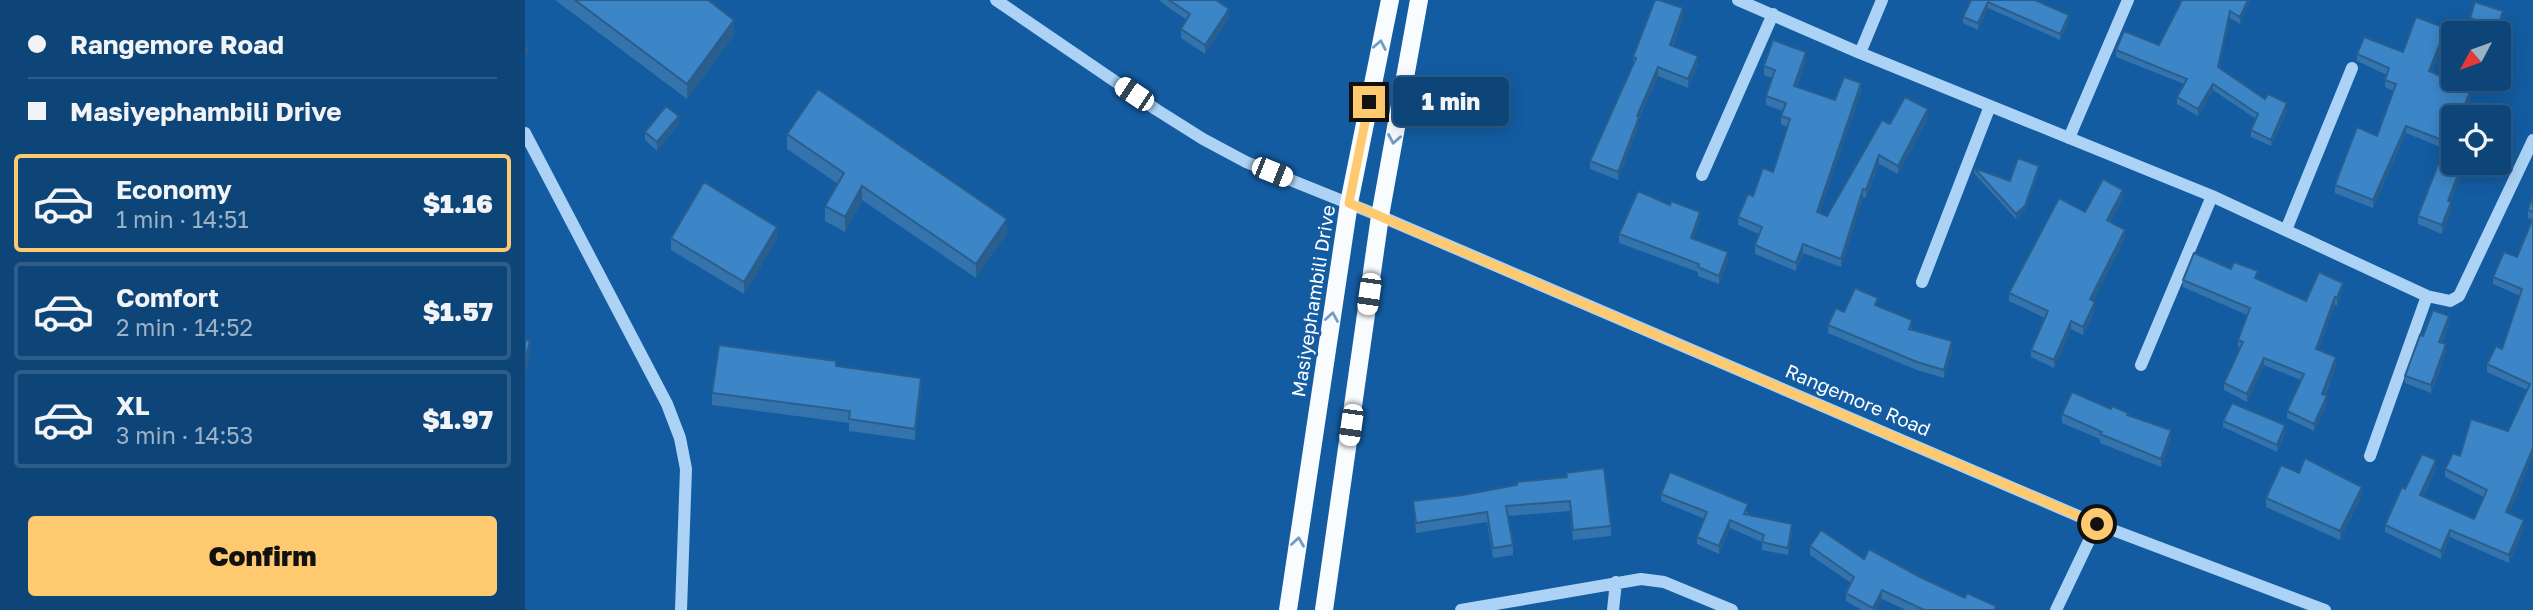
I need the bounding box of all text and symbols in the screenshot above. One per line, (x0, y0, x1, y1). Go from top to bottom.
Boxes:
north arrow (2441, 21, 2511, 91)
map controls (2441, 21, 2511, 175)
text: Rangemore Road (70, 29, 284, 60)
one-way arrow (1372, 39, 1387, 51)
car (1111, 74, 1158, 114)
callout: 1 min (1393, 78, 1509, 126)
route end (1353, 86, 1385, 118)
text: 1 min (1422, 87, 1480, 115)
text: Masiyephambili Drive (70, 96, 342, 127)
button: locate (2441, 105, 2511, 175)
one-way arrow (1387, 134, 1402, 145)
car (1249, 154, 1296, 190)
icon: car (32, 172, 95, 235)
text: Economy (116, 174, 232, 205)
text: $1.16 (423, 188, 493, 219)
street label: Masiyephambili Drive (1286, 203, 1339, 399)
text: 1 min · 14:51 (116, 205, 249, 233)
car (1356, 272, 1383, 316)
icon: car (32, 280, 95, 343)
text: Comfort (116, 282, 219, 313)
text: $1.57 (423, 296, 493, 327)
one-way arrow (1324, 312, 1339, 323)
text: 2 min · 14:52 (116, 313, 253, 341)
street label: Rangemore Road (1782, 359, 1934, 441)
icon: car (32, 388, 95, 451)
text: XL (116, 390, 150, 421)
car (1338, 403, 1365, 447)
text: $1.97 (422, 404, 493, 435)
text: 3 min · 14:53 (116, 421, 253, 449)
route start (2081, 508, 2113, 540)
button: Confirm (28, 516, 497, 596)
one-way arrow (1290, 537, 1305, 548)

